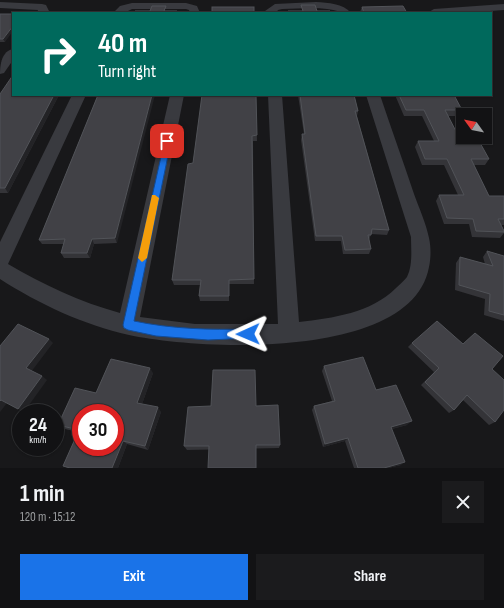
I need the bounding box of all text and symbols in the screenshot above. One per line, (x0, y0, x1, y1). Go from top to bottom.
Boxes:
text: 40 m (98, 27, 147, 60)
icon: right (32, 28, 84, 80)
text: Turn right (98, 61, 156, 82)
north arrow (456, 108, 492, 144)
map controls (456, 108, 492, 144)
pin (150, 124, 184, 158)
icon: arrive (156, 130, 178, 152)
position arrow (227, 313, 269, 355)
speed limit sign: 30 (72, 404, 124, 456)
text: 24 (29, 413, 47, 437)
text: km/h (29, 434, 47, 446)
text: 1 min (20, 479, 65, 508)
button: close (442, 481, 484, 523)
text: 120 m · 15:12 (20, 509, 75, 525)
button: Exit (20, 554, 248, 600)
button: Share (256, 554, 484, 600)

